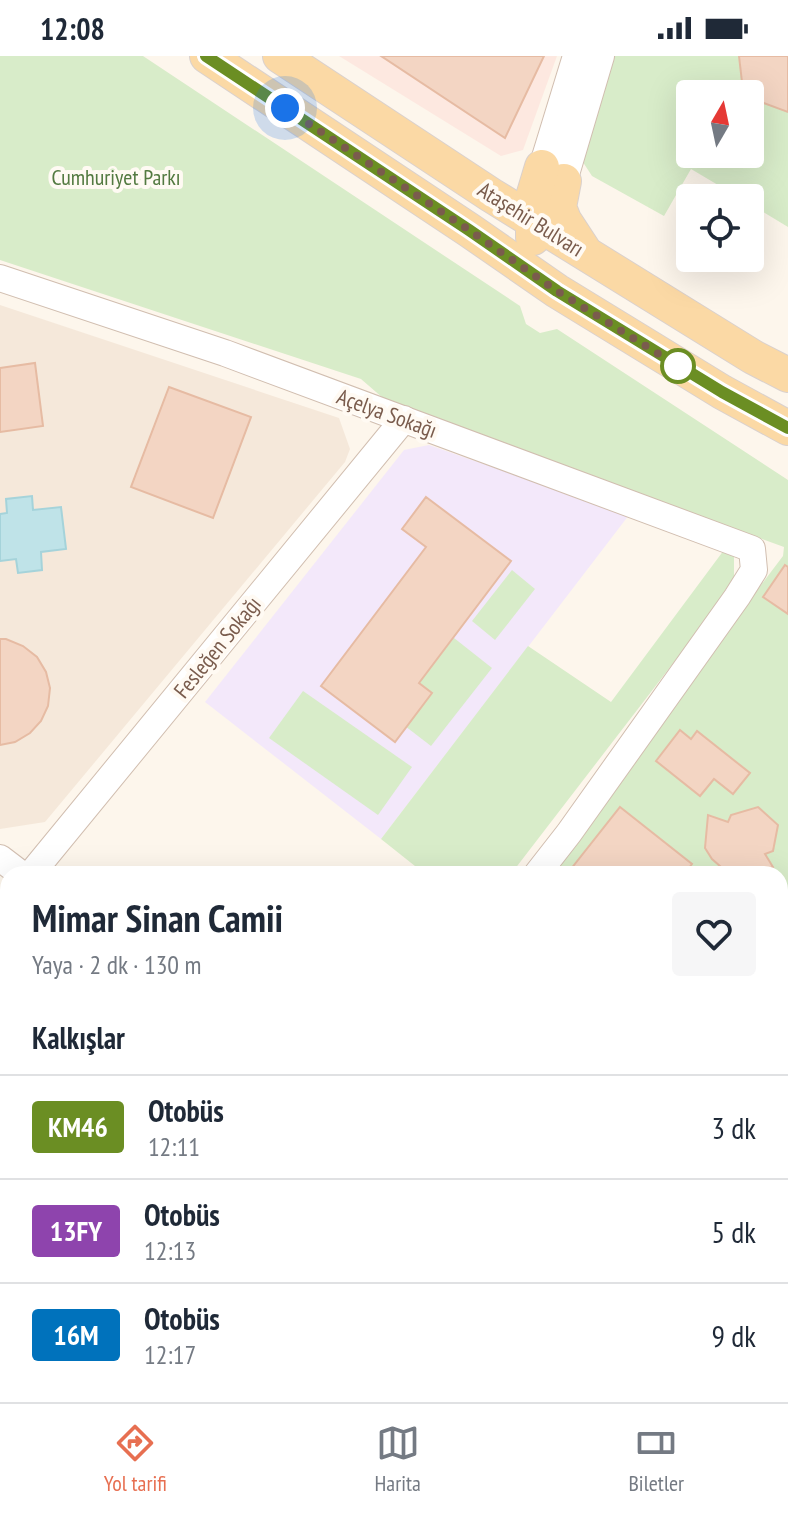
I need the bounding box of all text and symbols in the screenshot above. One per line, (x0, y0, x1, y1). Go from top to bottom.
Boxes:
text: 12:08 (40, 9, 105, 48)
north arrow (676, 80, 764, 168)
map controls (676, 80, 764, 272)
your location (265, 88, 305, 128)
park label: Cumhuriyet Parkı (51, 163, 181, 191)
street label: Ataşehir Bulvarı (473, 175, 589, 263)
button: locate (676, 184, 764, 272)
unlabelled marker (661, 349, 695, 383)
street label: Açelya Sokağı (333, 382, 441, 444)
street label: Fesleğen Sokağı (167, 590, 267, 704)
button: heart (672, 892, 756, 976)
text: Mimar Sinan Camii (32, 893, 283, 942)
text: Yaya · 2 dk · 130 m (32, 948, 202, 981)
text: Kalkışlar (32, 1018, 125, 1057)
text: Otobüs (148, 1091, 224, 1130)
text: KM46 (48, 1108, 108, 1145)
text: 3 dk (712, 1108, 756, 1147)
text: 12:11 (148, 1130, 200, 1163)
text: Otobüs (144, 1195, 220, 1234)
text: 13FY (50, 1212, 102, 1249)
text: 5 dk (712, 1212, 756, 1251)
text: 12:13 (144, 1234, 196, 1267)
text: Otobüs (144, 1299, 220, 1338)
text: 16M (53, 1316, 99, 1353)
text: 9 dk (712, 1316, 756, 1355)
text: 12:17 (144, 1338, 196, 1371)
tab: Yol tarifi (104, 1421, 167, 1497)
tab: Harita (375, 1421, 421, 1497)
tab: Biletler (629, 1421, 684, 1497)

